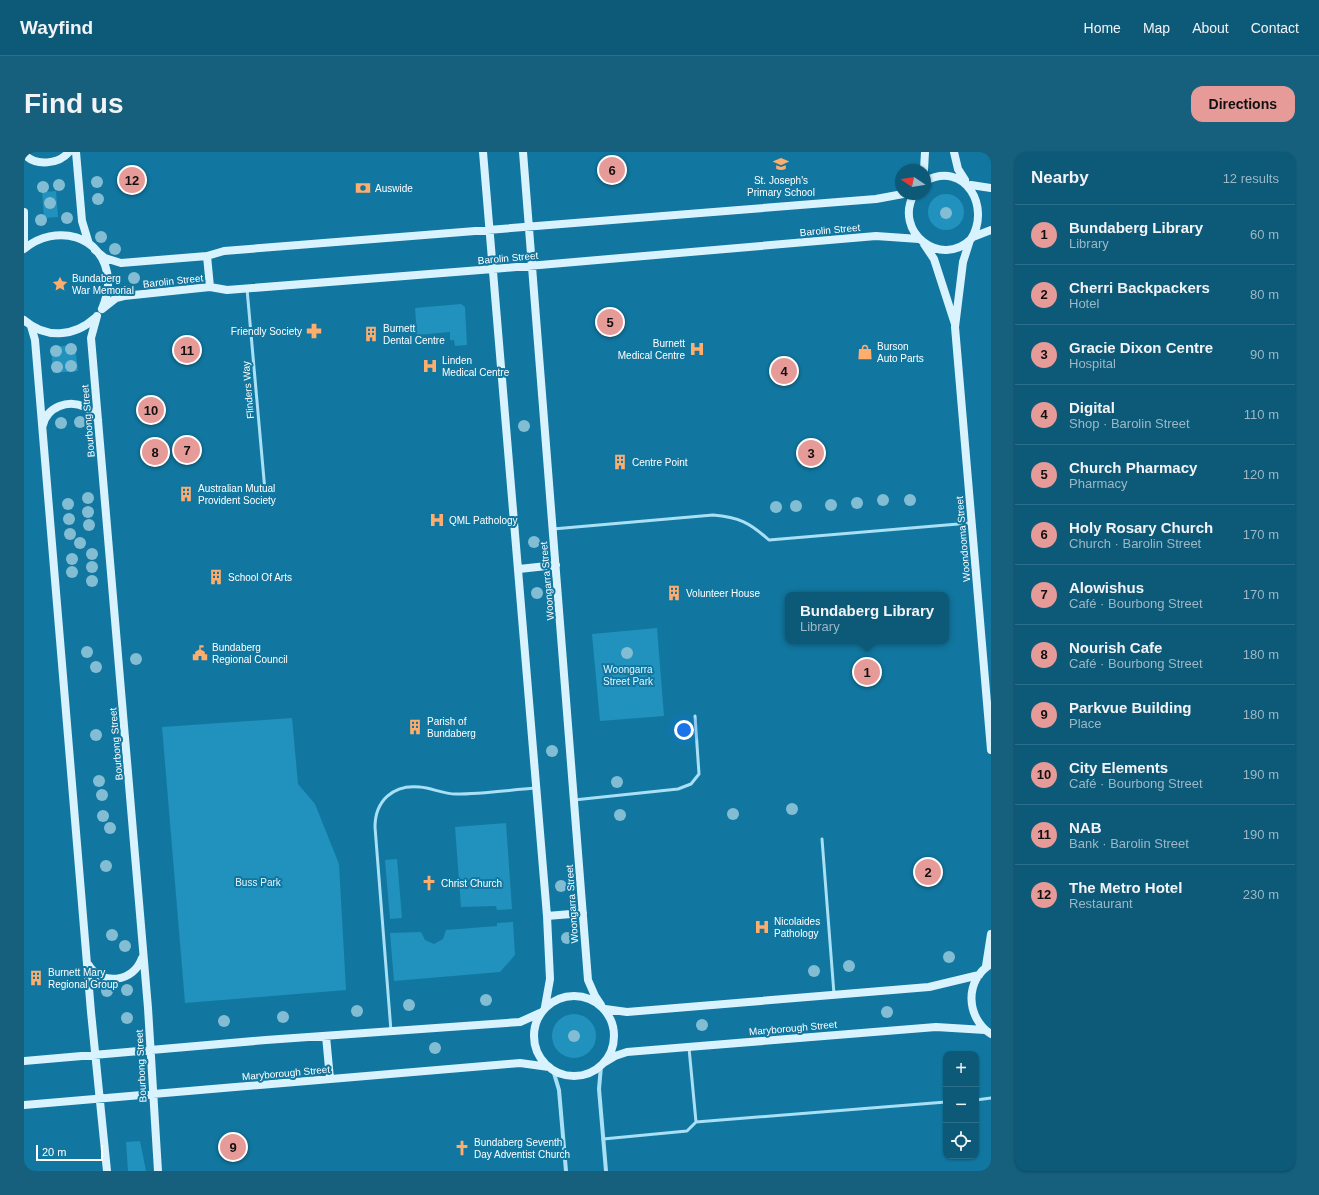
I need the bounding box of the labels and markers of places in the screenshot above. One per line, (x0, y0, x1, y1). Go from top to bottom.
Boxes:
pin: 6 (599, 155, 625, 185)
school or university icon: St. Joseph's Primary School (772, 155, 790, 173)
pin: 12 (119, 165, 145, 195)
place label: St. Joseph's Primary School (747, 175, 815, 198)
bank icon: Auswide (354, 179, 372, 197)
place label: Auswide (375, 183, 413, 194)
place label: Bundaberg War Memorial (72, 273, 134, 296)
place icon: Bundaberg War Memorial (51, 275, 69, 293)
pin: 5 (597, 307, 623, 337)
pharmacy icon: Friendly Society (305, 322, 323, 340)
place label: Burnett Dental Centre (383, 323, 445, 346)
building icon: Burnett Dental Centre (362, 325, 380, 343)
place label: Friendly Society (231, 326, 302, 337)
pin: 11 (174, 335, 200, 365)
place label: Burnett Medical Centre (618, 338, 685, 361)
hospital icon: Burnett Medical Centre (688, 340, 706, 358)
place label: Burson Auto Parts (877, 341, 924, 364)
shop icon: Burson Auto Parts (856, 343, 874, 361)
place label: Linden Medical Centre (442, 355, 510, 378)
pin: 4 (771, 356, 797, 386)
hospital icon: Linden Medical Centre (421, 357, 439, 375)
pin: 10 (138, 395, 164, 425)
pin: 7 (174, 435, 200, 465)
pin: 8 (142, 437, 168, 467)
pin: 3 (798, 438, 824, 468)
building icon: Centre Point (611, 453, 629, 471)
place label: Centre Point (632, 457, 688, 468)
place label: Australian Mutual Provident Society (198, 483, 276, 506)
building icon: Australian Mutual Provident Society (177, 485, 195, 503)
hospital icon: QML Pathology (428, 511, 446, 529)
place label: QML Pathology (449, 515, 518, 526)
building icon: School Of Arts (207, 568, 225, 586)
place label: School Of Arts (228, 572, 292, 583)
building icon: Volunteer House (665, 584, 683, 602)
place label: Volunteer House (686, 588, 760, 599)
place label: Bundaberg Regional Council (212, 642, 288, 665)
public building icon: Bundaberg Regional Council (191, 644, 209, 662)
pin: 1 (854, 657, 880, 687)
place label: Parish of Bundaberg (427, 716, 476, 739)
building icon: Parish of Bundaberg (406, 718, 424, 736)
pin: 2 (915, 857, 941, 887)
church icon: Christ Church (420, 874, 438, 892)
place label: Christ Church (441, 878, 502, 889)
place label: Nicolaides Pathology (774, 916, 820, 939)
hospital icon: Nicolaides Pathology (753, 918, 771, 936)
place label: Burnett Mary Regional Group (48, 967, 118, 990)
building icon: Burnett Mary Regional Group (27, 969, 45, 987)
pin: 9 (220, 1132, 246, 1162)
place label: Bundaberg Seventh Day Adventist Church (474, 1137, 570, 1160)
church icon: Bundaberg Seventh Day Adventist Church (453, 1139, 471, 1157)

